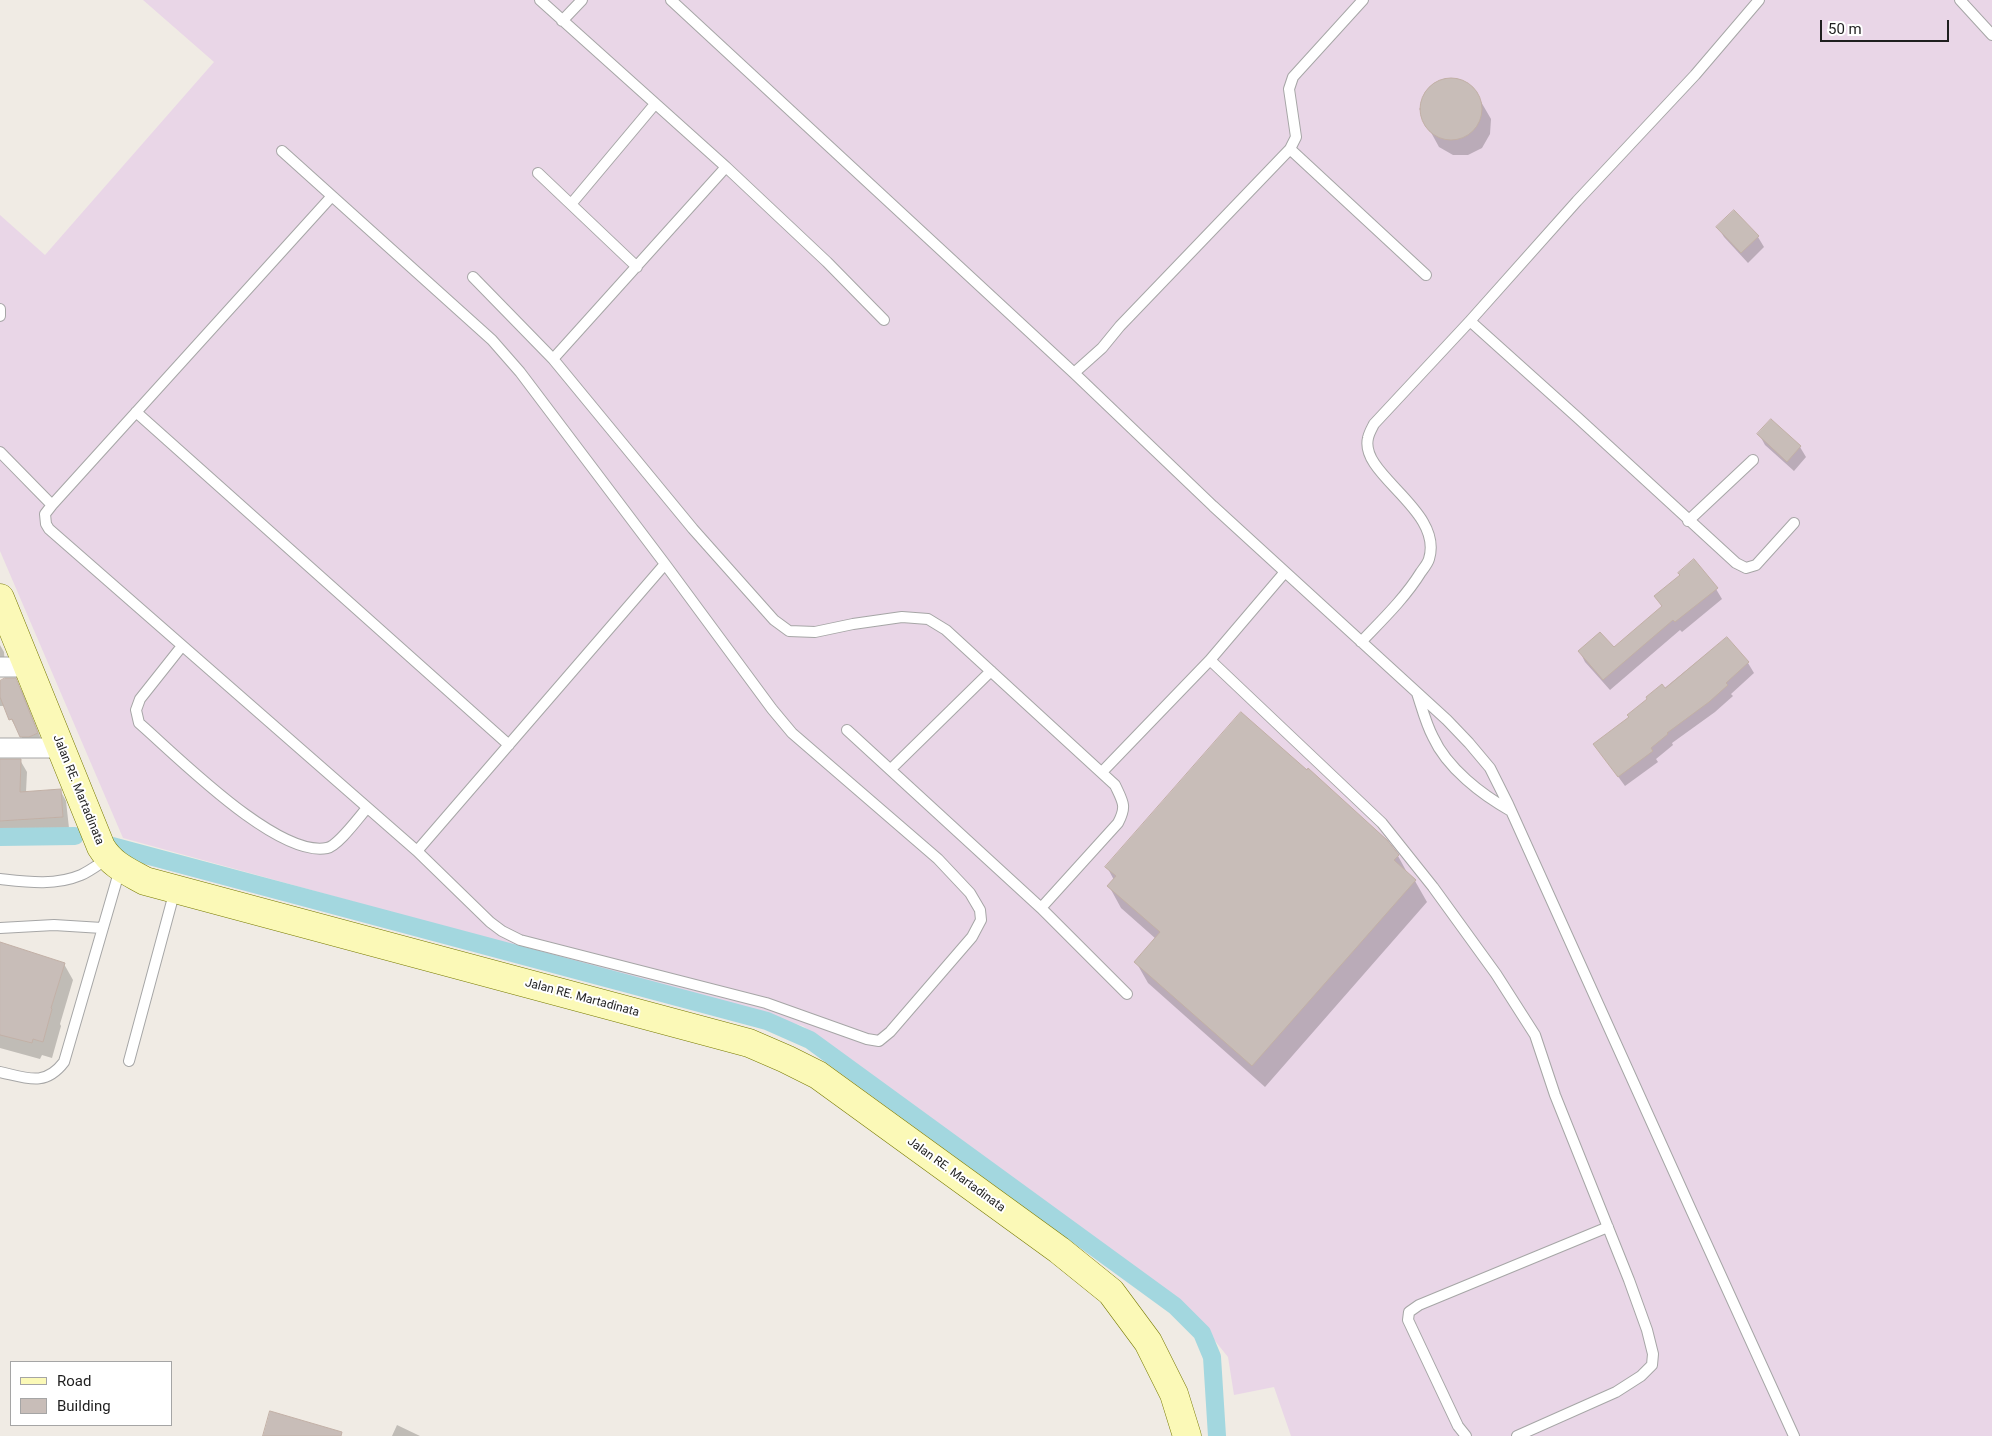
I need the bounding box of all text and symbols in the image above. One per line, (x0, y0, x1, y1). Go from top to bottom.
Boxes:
scale bar (1822, 10, 1951, 42)
text: 50 m (1828, 20, 1862, 38)
street label: Jalan RE. Martadinata (49, 733, 107, 847)
street label: Jalan RE. Martadinata (523, 976, 641, 1020)
street label: Jalan RE. Martadinata (904, 1135, 1008, 1215)
legend (10, 1361, 172, 1426)
text: Road (57, 1372, 91, 1390)
text: Building (57, 1397, 111, 1415)

